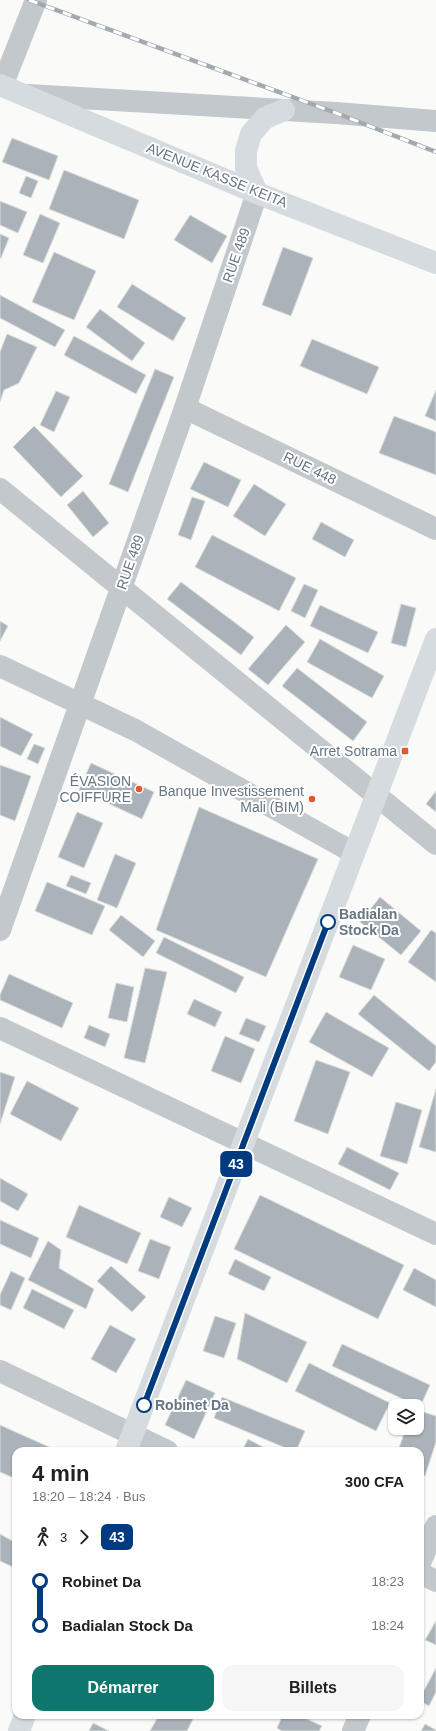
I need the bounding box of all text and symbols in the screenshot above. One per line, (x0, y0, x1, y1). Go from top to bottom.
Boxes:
street label: AVENUE KASSE KEITA (144, 139, 290, 211)
street label: RUE 489 (219, 225, 253, 284)
street label: RUE 448 (281, 448, 339, 488)
street label: RUE 489 (113, 532, 147, 591)
place label: Arret Sotrama (310, 743, 397, 759)
marker: Arret Sotrama (400, 746, 410, 756)
place label: ÉVASION COIFFURE (59, 773, 131, 805)
place label: Banque Investissement Mali (BIM) (158, 783, 304, 815)
marker: ÉVASION COIFFURE (134, 784, 144, 794)
marker: Banque Investissement Mali (BIM) (307, 794, 317, 804)
place label: Badialan Stock Da (339, 906, 399, 938)
marker: Badialan Stock Da (320, 914, 336, 930)
line badge: 43 (218, 1151, 254, 1177)
text: 43 (228, 1156, 244, 1172)
marker: Robinet Da (136, 1397, 152, 1413)
place label: Robinet Da (155, 1397, 229, 1413)
map controls (388, 1399, 424, 1435)
button: layers (388, 1399, 424, 1435)
text: 4 min (32, 1461, 89, 1486)
text: 300 CFA (345, 1473, 404, 1490)
text: 18:20 – 18:24 · Bus (32, 1489, 145, 1504)
icon: walk (32, 1526, 54, 1548)
icon: forward (73, 1526, 95, 1548)
text: 43 (109, 1529, 125, 1545)
text: 3 (60, 1530, 67, 1545)
text: Robinet Da (62, 1573, 141, 1590)
text: 18:23 (371, 1574, 404, 1589)
text: Badialan Stock Da (62, 1617, 193, 1634)
text: 18:24 (371, 1618, 404, 1633)
button: Démarrer (32, 1665, 214, 1711)
button: Billets (222, 1665, 404, 1711)

